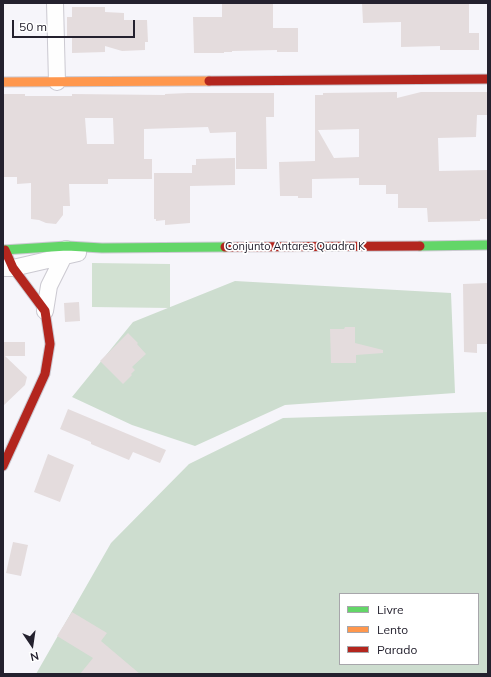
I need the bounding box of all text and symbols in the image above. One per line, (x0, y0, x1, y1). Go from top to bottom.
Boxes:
scale bar (14, 12, 137, 38)
text: 50 m (19, 19, 47, 34)
street label: Conjunto Antares Quadra K (225, 240, 365, 254)
legend (339, 593, 479, 665)
text: Livre (377, 602, 404, 617)
text: Lento (377, 622, 408, 637)
north arrow (12, 625, 52, 665)
text: Parado (377, 642, 417, 657)
text: N (29, 649, 40, 664)

